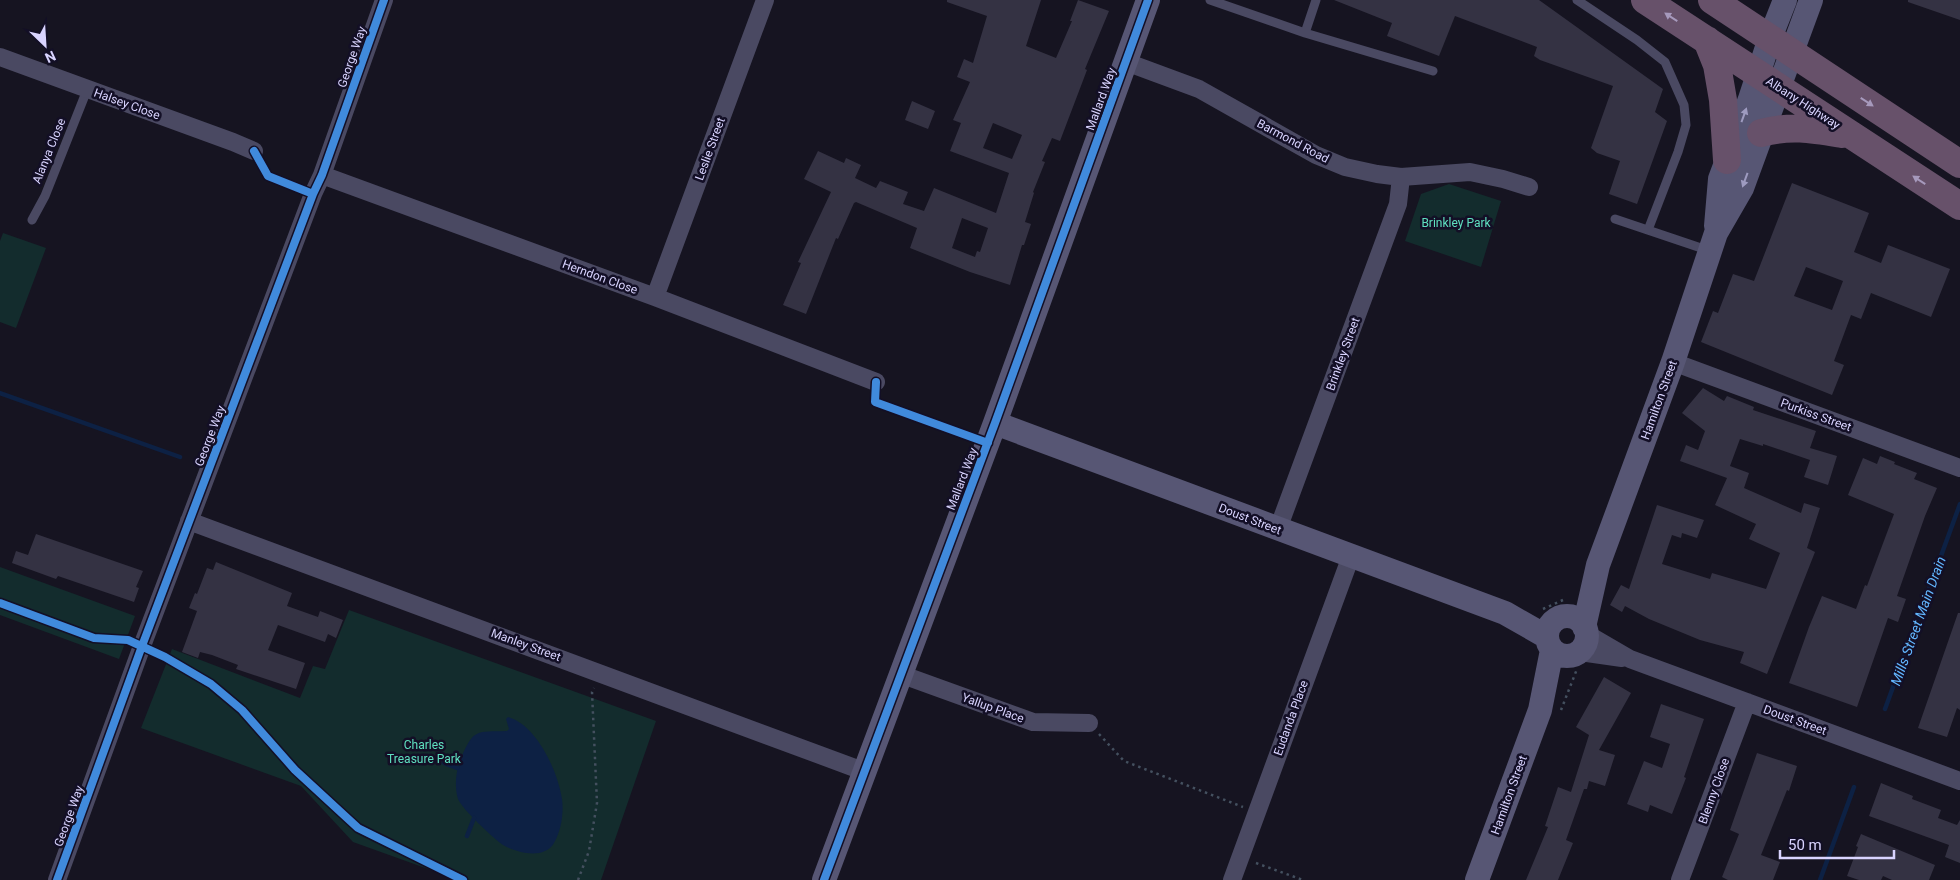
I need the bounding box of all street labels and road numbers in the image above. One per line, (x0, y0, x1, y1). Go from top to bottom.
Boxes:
street label: George Way (335, 24, 369, 90)
street label: Mallard Way (1083, 65, 1119, 132)
street label: Albany Highway (1763, 74, 1843, 132)
street label: Halsey Close (92, 86, 162, 122)
street label: Alanya Close (30, 116, 68, 186)
street label: Leslie Street (692, 116, 728, 182)
street label: Barmond Road (1255, 116, 1331, 166)
street label: Herndon Close (561, 257, 639, 297)
street label: Brinkley Street (1323, 316, 1363, 392)
street label: Hamilton Street (1638, 358, 1680, 442)
street label: Purkiss Street (1779, 396, 1853, 434)
street label: George Way (192, 403, 228, 468)
street label: Mallard Way (944, 446, 980, 512)
street label: Doust Street (1217, 501, 1283, 537)
street label: Manley Street (489, 626, 563, 664)
street label: Eudanda Place (1271, 678, 1311, 758)
street label: Yallup Place (960, 690, 1026, 726)
street label: Doust Street (1762, 702, 1829, 738)
street label: Hamilton Street (1488, 753, 1530, 837)
street label: Blenny Close (1696, 756, 1732, 826)
street label: George Way (51, 783, 87, 848)

